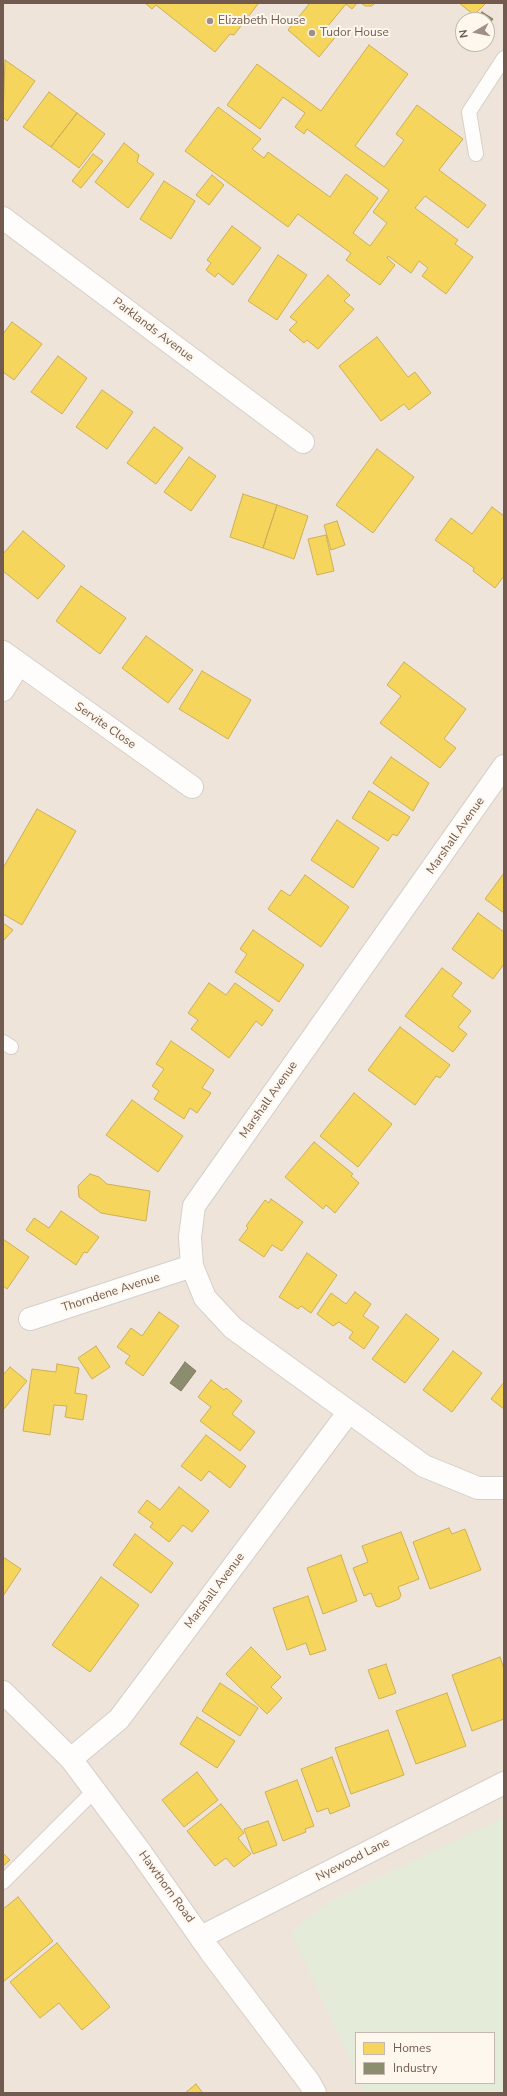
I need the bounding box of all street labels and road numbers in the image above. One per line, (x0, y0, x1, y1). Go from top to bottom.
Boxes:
street label: Parklands Avenue (110, 295, 196, 365)
street label: Servite Close (72, 700, 138, 752)
street label: Marshall Avenue (424, 795, 488, 877)
street label: Marshall Avenue (237, 1059, 301, 1141)
street label: Thorndene Avenue (60, 1270, 162, 1316)
street label: Marshall Avenue (182, 1550, 248, 1632)
street label: Nyewood Lane (314, 1835, 392, 1885)
street label: Hawthorn Road (135, 1848, 197, 1926)

